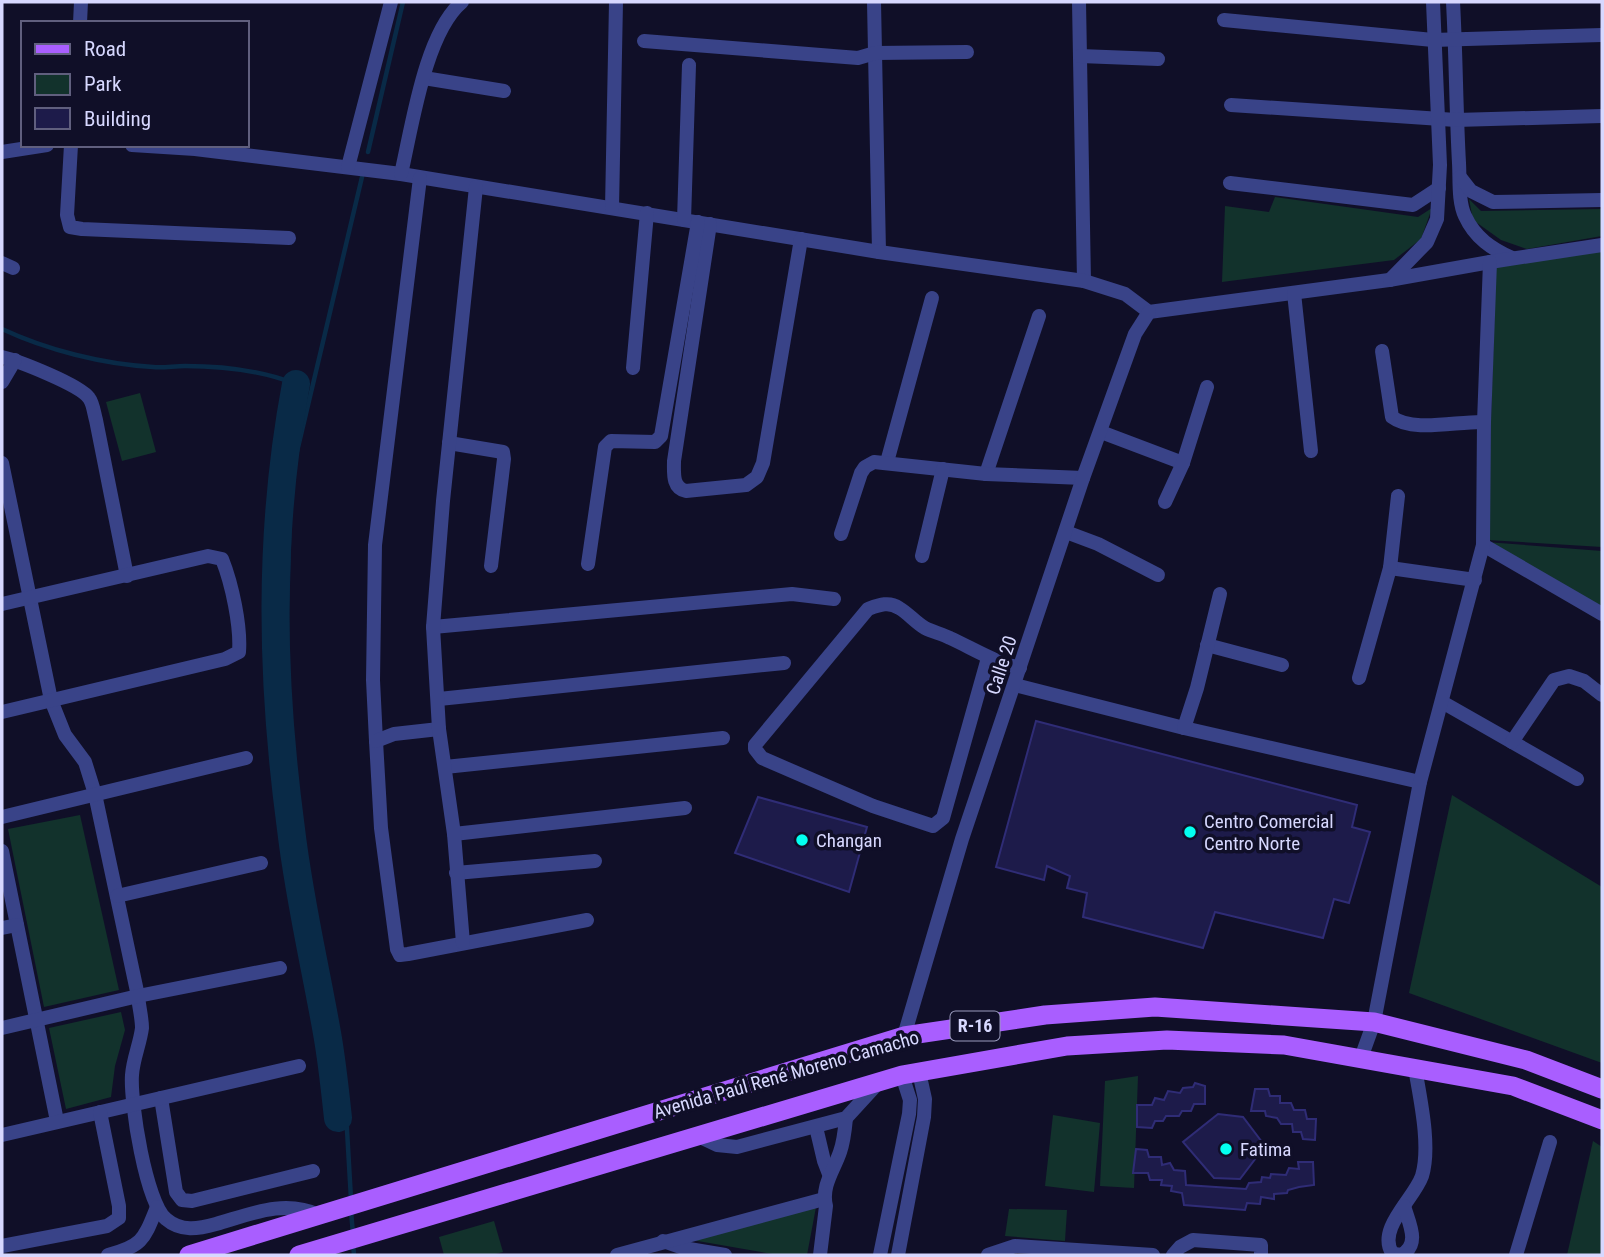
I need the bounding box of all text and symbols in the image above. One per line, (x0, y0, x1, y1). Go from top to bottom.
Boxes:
legend (21, 21, 248, 147)
text: Road (84, 37, 126, 61)
text: Park (84, 72, 122, 96)
text: Building (84, 107, 151, 131)
street label: Calle 20 (981, 633, 1022, 698)
place label: Centro Comercial Centro Norte (1204, 810, 1334, 855)
marker: Centro Comercial Centro Norte (1182, 824, 1198, 840)
place label: Changan (816, 829, 882, 852)
marker: Changan (794, 832, 810, 848)
road number: R-16 (950, 1012, 1000, 1041)
street label: Avenida Paúl René Moreno Camacho (651, 1026, 921, 1123)
place label: Fatima (1240, 1138, 1291, 1161)
marker: Fatima (1218, 1141, 1234, 1157)

